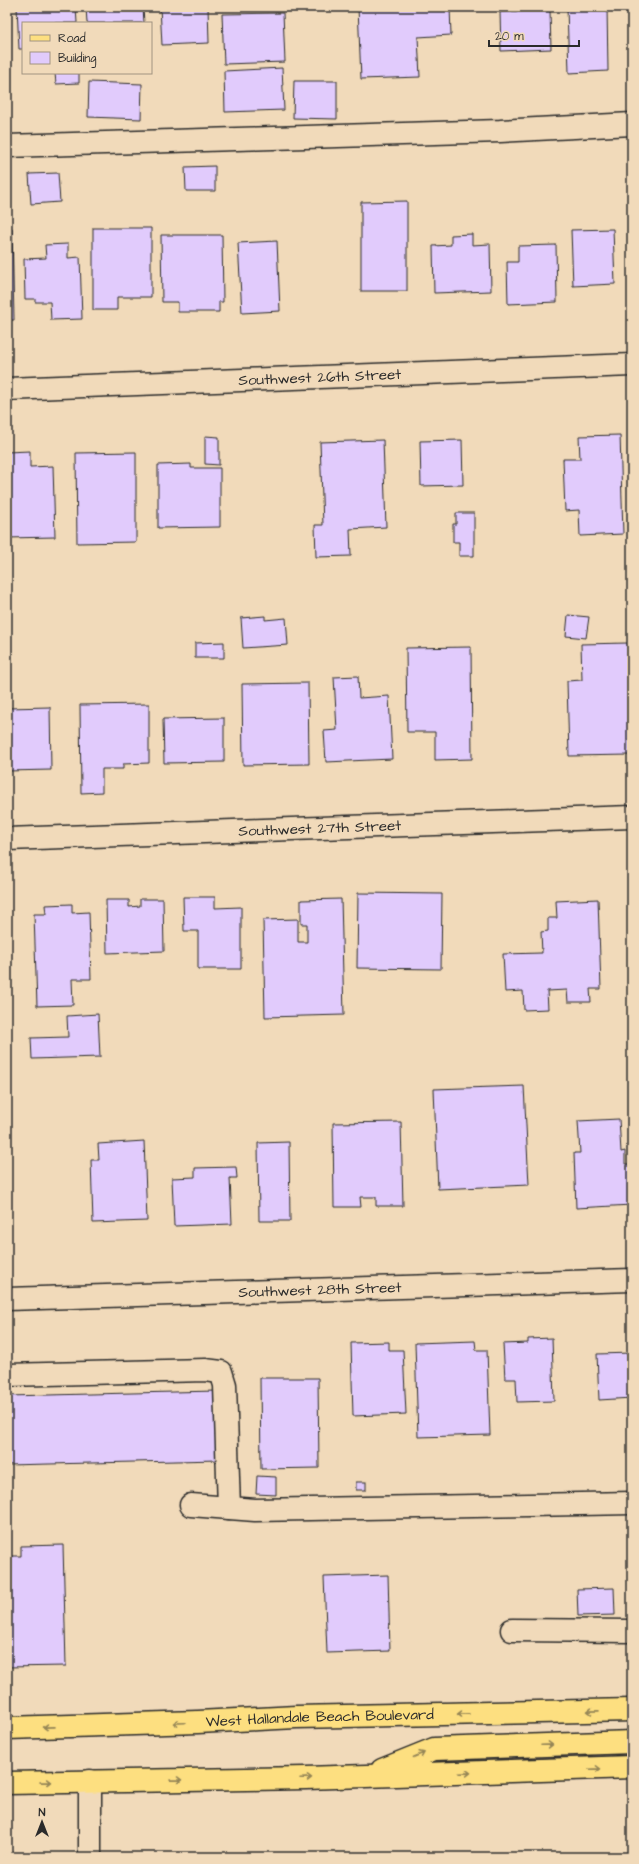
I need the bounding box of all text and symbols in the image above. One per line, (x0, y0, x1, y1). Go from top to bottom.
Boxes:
legend (22, 22, 152, 74)
scale bar (489, 22, 579, 48)
text: 20 m (495, 28, 524, 45)
text: Road (58, 30, 86, 47)
text: Building (58, 50, 96, 68)
street label: Southwest 26th Street (238, 363, 402, 391)
street label: Southwest 27th Street (238, 815, 402, 841)
street label: Southwest 28th Street (238, 1277, 402, 1302)
street label: West Hallandale Beach Boulevard (205, 1704, 434, 1732)
one-way arrow (587, 1707, 600, 1715)
one-way arrow (457, 1710, 470, 1718)
one-way arrow (173, 1719, 186, 1726)
one-way arrow (43, 1723, 56, 1730)
one-way arrow (540, 1741, 553, 1749)
one-way arrow (412, 1751, 424, 1758)
one-way arrow (588, 1765, 601, 1772)
one-way arrow (458, 1769, 471, 1776)
one-way arrow (299, 1775, 312, 1782)
one-way arrow (169, 1776, 182, 1784)
one-way arrow (39, 1778, 52, 1786)
north arrow (22, 1802, 62, 1842)
text: N (39, 1805, 46, 1820)

